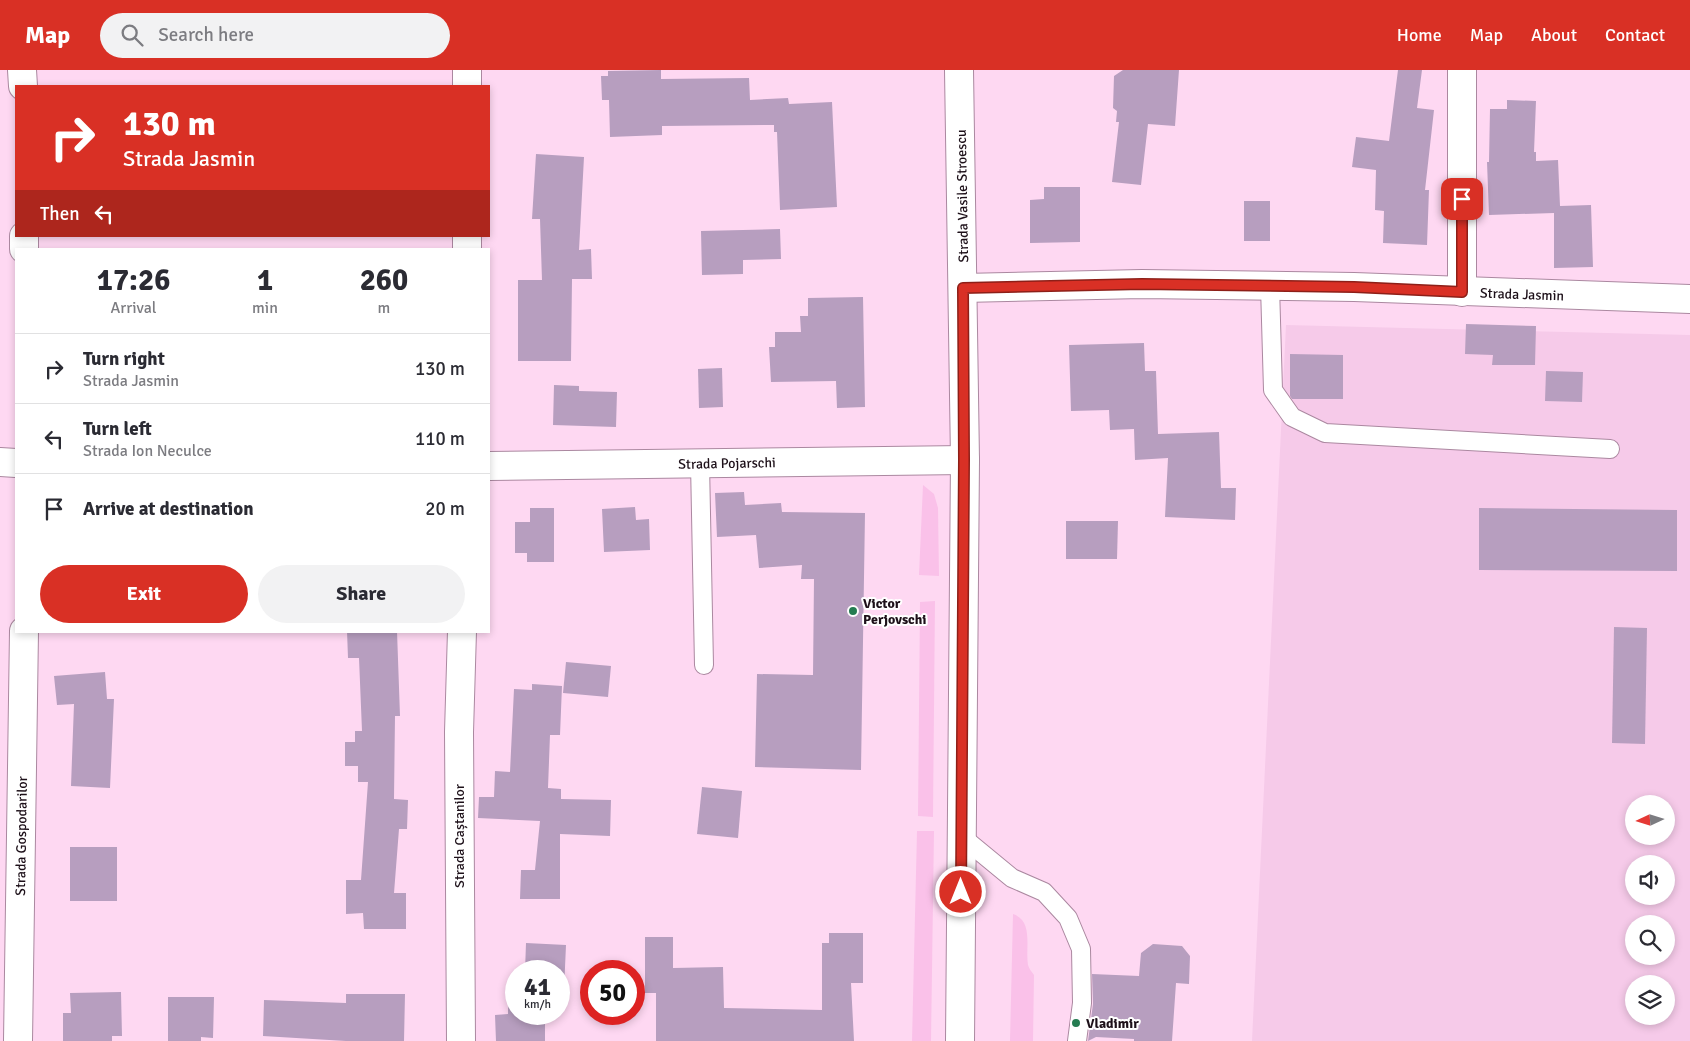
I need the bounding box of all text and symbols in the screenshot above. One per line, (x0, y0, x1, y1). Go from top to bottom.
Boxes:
search box (100, 13, 450, 58)
text: Map (25, 20, 70, 50)
icon: search (118, 21, 146, 49)
text: Search here (158, 23, 254, 47)
text: Home (1397, 24, 1442, 46)
text: Map (1470, 24, 1503, 46)
text: About (1531, 24, 1577, 46)
text: Contact (1605, 24, 1665, 46)
text: 130 m (123, 102, 216, 145)
icon: right (40, 105, 105, 170)
street label: Strada Vasile Stroescu (953, 129, 972, 263)
text: Strada Jasmin (123, 145, 255, 172)
pin (1441, 178, 1483, 220)
icon: arrive (1448, 185, 1476, 213)
icon: left (90, 200, 118, 228)
text: Then (40, 202, 80, 226)
text: 17:26 (97, 262, 170, 299)
text: 1 (257, 262, 273, 299)
text: 260 (360, 262, 408, 299)
street label: Strada Jasmin (1480, 285, 1564, 304)
text: Arrival (110, 298, 157, 318)
text: min (252, 298, 278, 318)
text: m (378, 298, 390, 318)
text: Turn right (83, 347, 165, 371)
icon: right (40, 355, 68, 383)
text: 130 m (415, 357, 465, 381)
text: Strada Jasmin (83, 371, 179, 391)
text: Turn left (83, 417, 152, 441)
icon: left (40, 425, 68, 453)
text: 110 m (415, 427, 465, 451)
text: Strada Ion Neculce (83, 441, 212, 461)
street label: Strada Pojarschi (678, 454, 776, 473)
icon: arrive (40, 495, 68, 523)
text: Arrive at destination (83, 497, 254, 521)
text: 20 m (425, 497, 465, 521)
button: Exit (40, 565, 248, 623)
button: Share (258, 565, 465, 623)
place label: Victor Perjovschi (863, 595, 927, 628)
marker: Victor Perjovschi (847, 605, 859, 617)
street label: Strada Gospodarilor (12, 775, 31, 896)
street label: Strada Caștanilor (451, 783, 468, 888)
north arrow (1625, 795, 1675, 845)
map controls (1625, 795, 1675, 1025)
button: sound (1625, 855, 1675, 905)
position arrow (934, 865, 986, 917)
button: search (1625, 915, 1675, 965)
speed limit sign: 50 (580, 960, 645, 1025)
text: 41 (524, 971, 551, 1002)
button: layers (1625, 975, 1675, 1025)
text: km/h (524, 997, 551, 1012)
place label: Vladimir (1086, 1015, 1139, 1032)
marker: Vladimir (1070, 1017, 1082, 1029)

